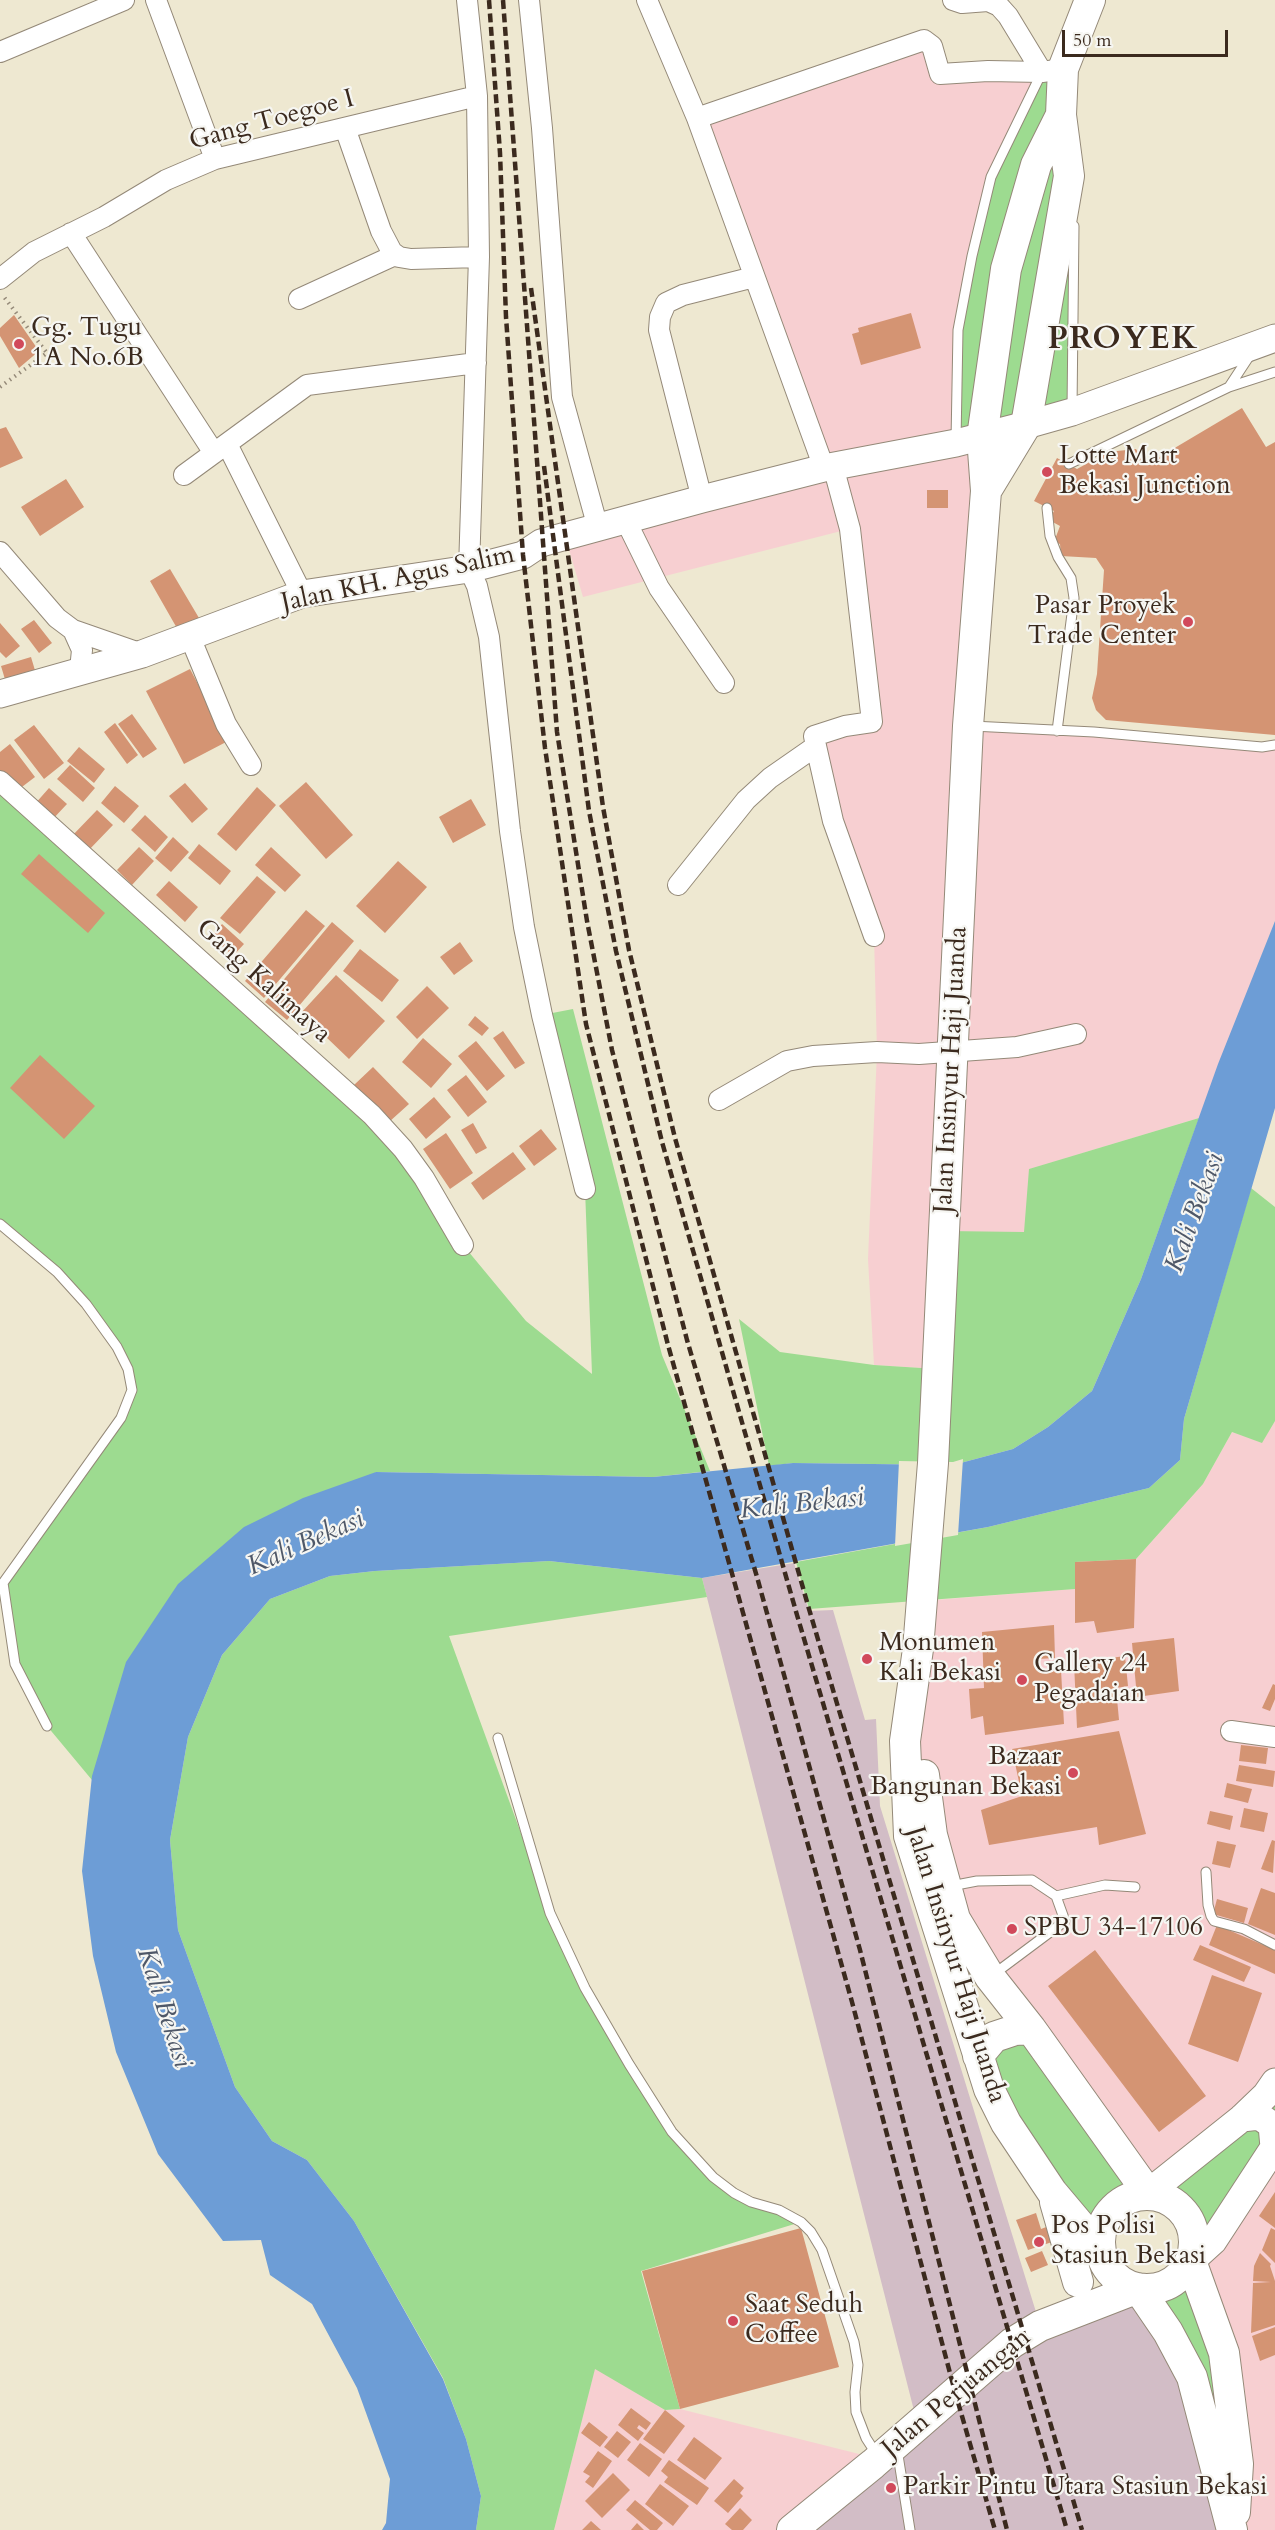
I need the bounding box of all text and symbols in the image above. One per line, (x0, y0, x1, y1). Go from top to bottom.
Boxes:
scale bar (1065, 18, 1232, 56)
text: 50 m (1073, 28, 1112, 53)
street label: Gang Toegoe I (186, 84, 358, 158)
place label: Gg. Tugu 1A No.6B (31, 313, 144, 374)
district label: PROYEK (1047, 322, 1199, 360)
marker: Gg. Tugu 1A No.6B (12, 337, 26, 351)
place label: Lotte Mart Bekasi Junction (1059, 441, 1231, 502)
marker: Lotte Mart Bekasi Junction (1040, 465, 1054, 479)
street label: Jalan KH. Agus Salim (279, 540, 517, 620)
place label: Pasar Proyek Trade Center (1028, 591, 1176, 652)
marker: Pasar Proyek Trade Center (1181, 615, 1195, 629)
street label: Gang Kalimaya (189, 913, 337, 1051)
street label: Jalan Insinyur Haji Juanda (929, 926, 975, 1214)
water label: Kali Bekasi (1159, 1149, 1233, 1277)
water label: Kali Bekasi (738, 1482, 866, 1528)
water label: Kali Bekasi (243, 1504, 369, 1584)
place label: Monumen Kali Bekasi (879, 1628, 1001, 1690)
place label: Gallery 24 Pegadaian (1034, 1649, 1148, 1710)
marker: Monumen Kali Bekasi (860, 1652, 874, 1666)
marker: Gallery 24 Pegadaian (1015, 1673, 1029, 1687)
place label: Bazaar Bangunan Bekasi (870, 1742, 1061, 1804)
marker: Bazaar Bangunan Bekasi (1066, 1766, 1080, 1780)
street label: Jalan Insinyur Haji Juanda (898, 1823, 1012, 2107)
place label: SPBU 34-17106 (1024, 1913, 1203, 1945)
marker: SPBU 34-17106 (1005, 1922, 1019, 1936)
water label: Kali Bekasi (128, 1944, 198, 2072)
place label: Pos Polisi Stasiun Bekasi (1051, 2211, 1206, 2272)
marker: Pos Polisi Stasiun Bekasi (1032, 2235, 1046, 2249)
place label: Saat Seduh Coffee (745, 2290, 863, 2352)
marker: Saat Seduh Coffee (726, 2314, 740, 2328)
street label: Jalan Perjuangan (876, 2323, 1038, 2465)
place label: Parkir Pintu Utara Stasiun Bekasi (903, 2472, 1267, 2504)
marker: Parkir Pintu Utara Stasiun Bekasi (884, 2481, 898, 2495)

